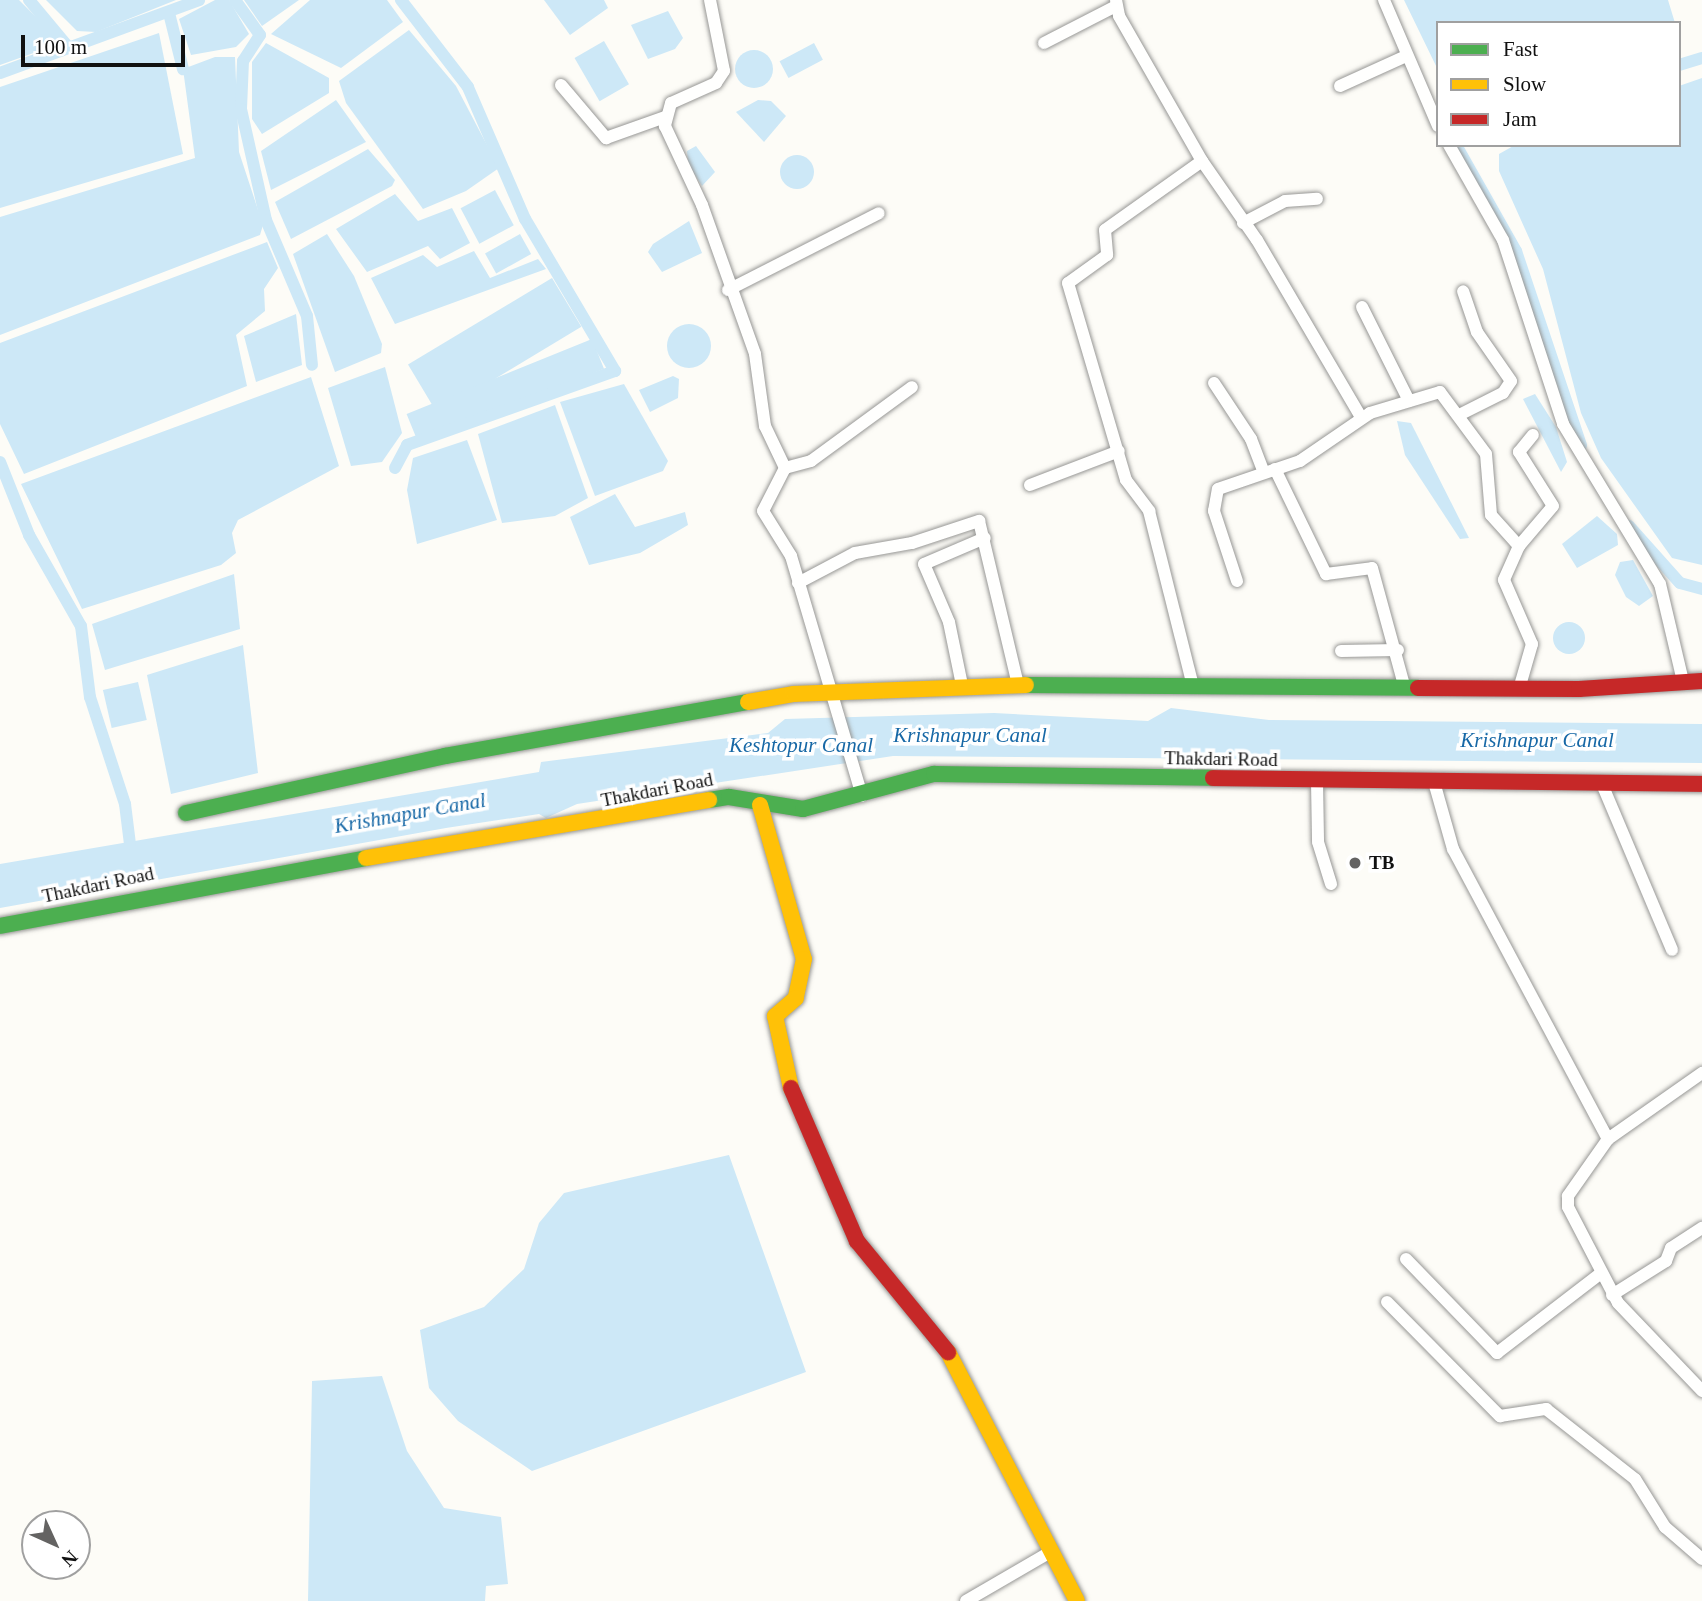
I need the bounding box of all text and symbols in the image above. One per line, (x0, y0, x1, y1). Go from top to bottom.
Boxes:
scale bar (24, 21, 189, 65)
legend (1436, 21, 1681, 147)
text: 100 m (34, 35, 87, 59)
text: Fast (1503, 37, 1538, 61)
text: Slow (1503, 72, 1546, 96)
text: Jam (1503, 107, 1537, 131)
water label: Krishnapur Canal (893, 722, 1047, 748)
water label: Krishnapur Canal (1460, 727, 1614, 753)
water label: Keshtopur Canal (729, 732, 873, 758)
street label: Thakdari Road (1164, 747, 1278, 771)
street label: Thakdari Road (599, 768, 715, 812)
water label: Krishnapur Canal (332, 787, 488, 839)
place label: TB (1369, 852, 1394, 874)
marker: TB (1347, 855, 1363, 871)
street label: Thakdari Road (40, 862, 156, 908)
north arrow (21, 1510, 91, 1580)
text: N (58, 1547, 82, 1571)

